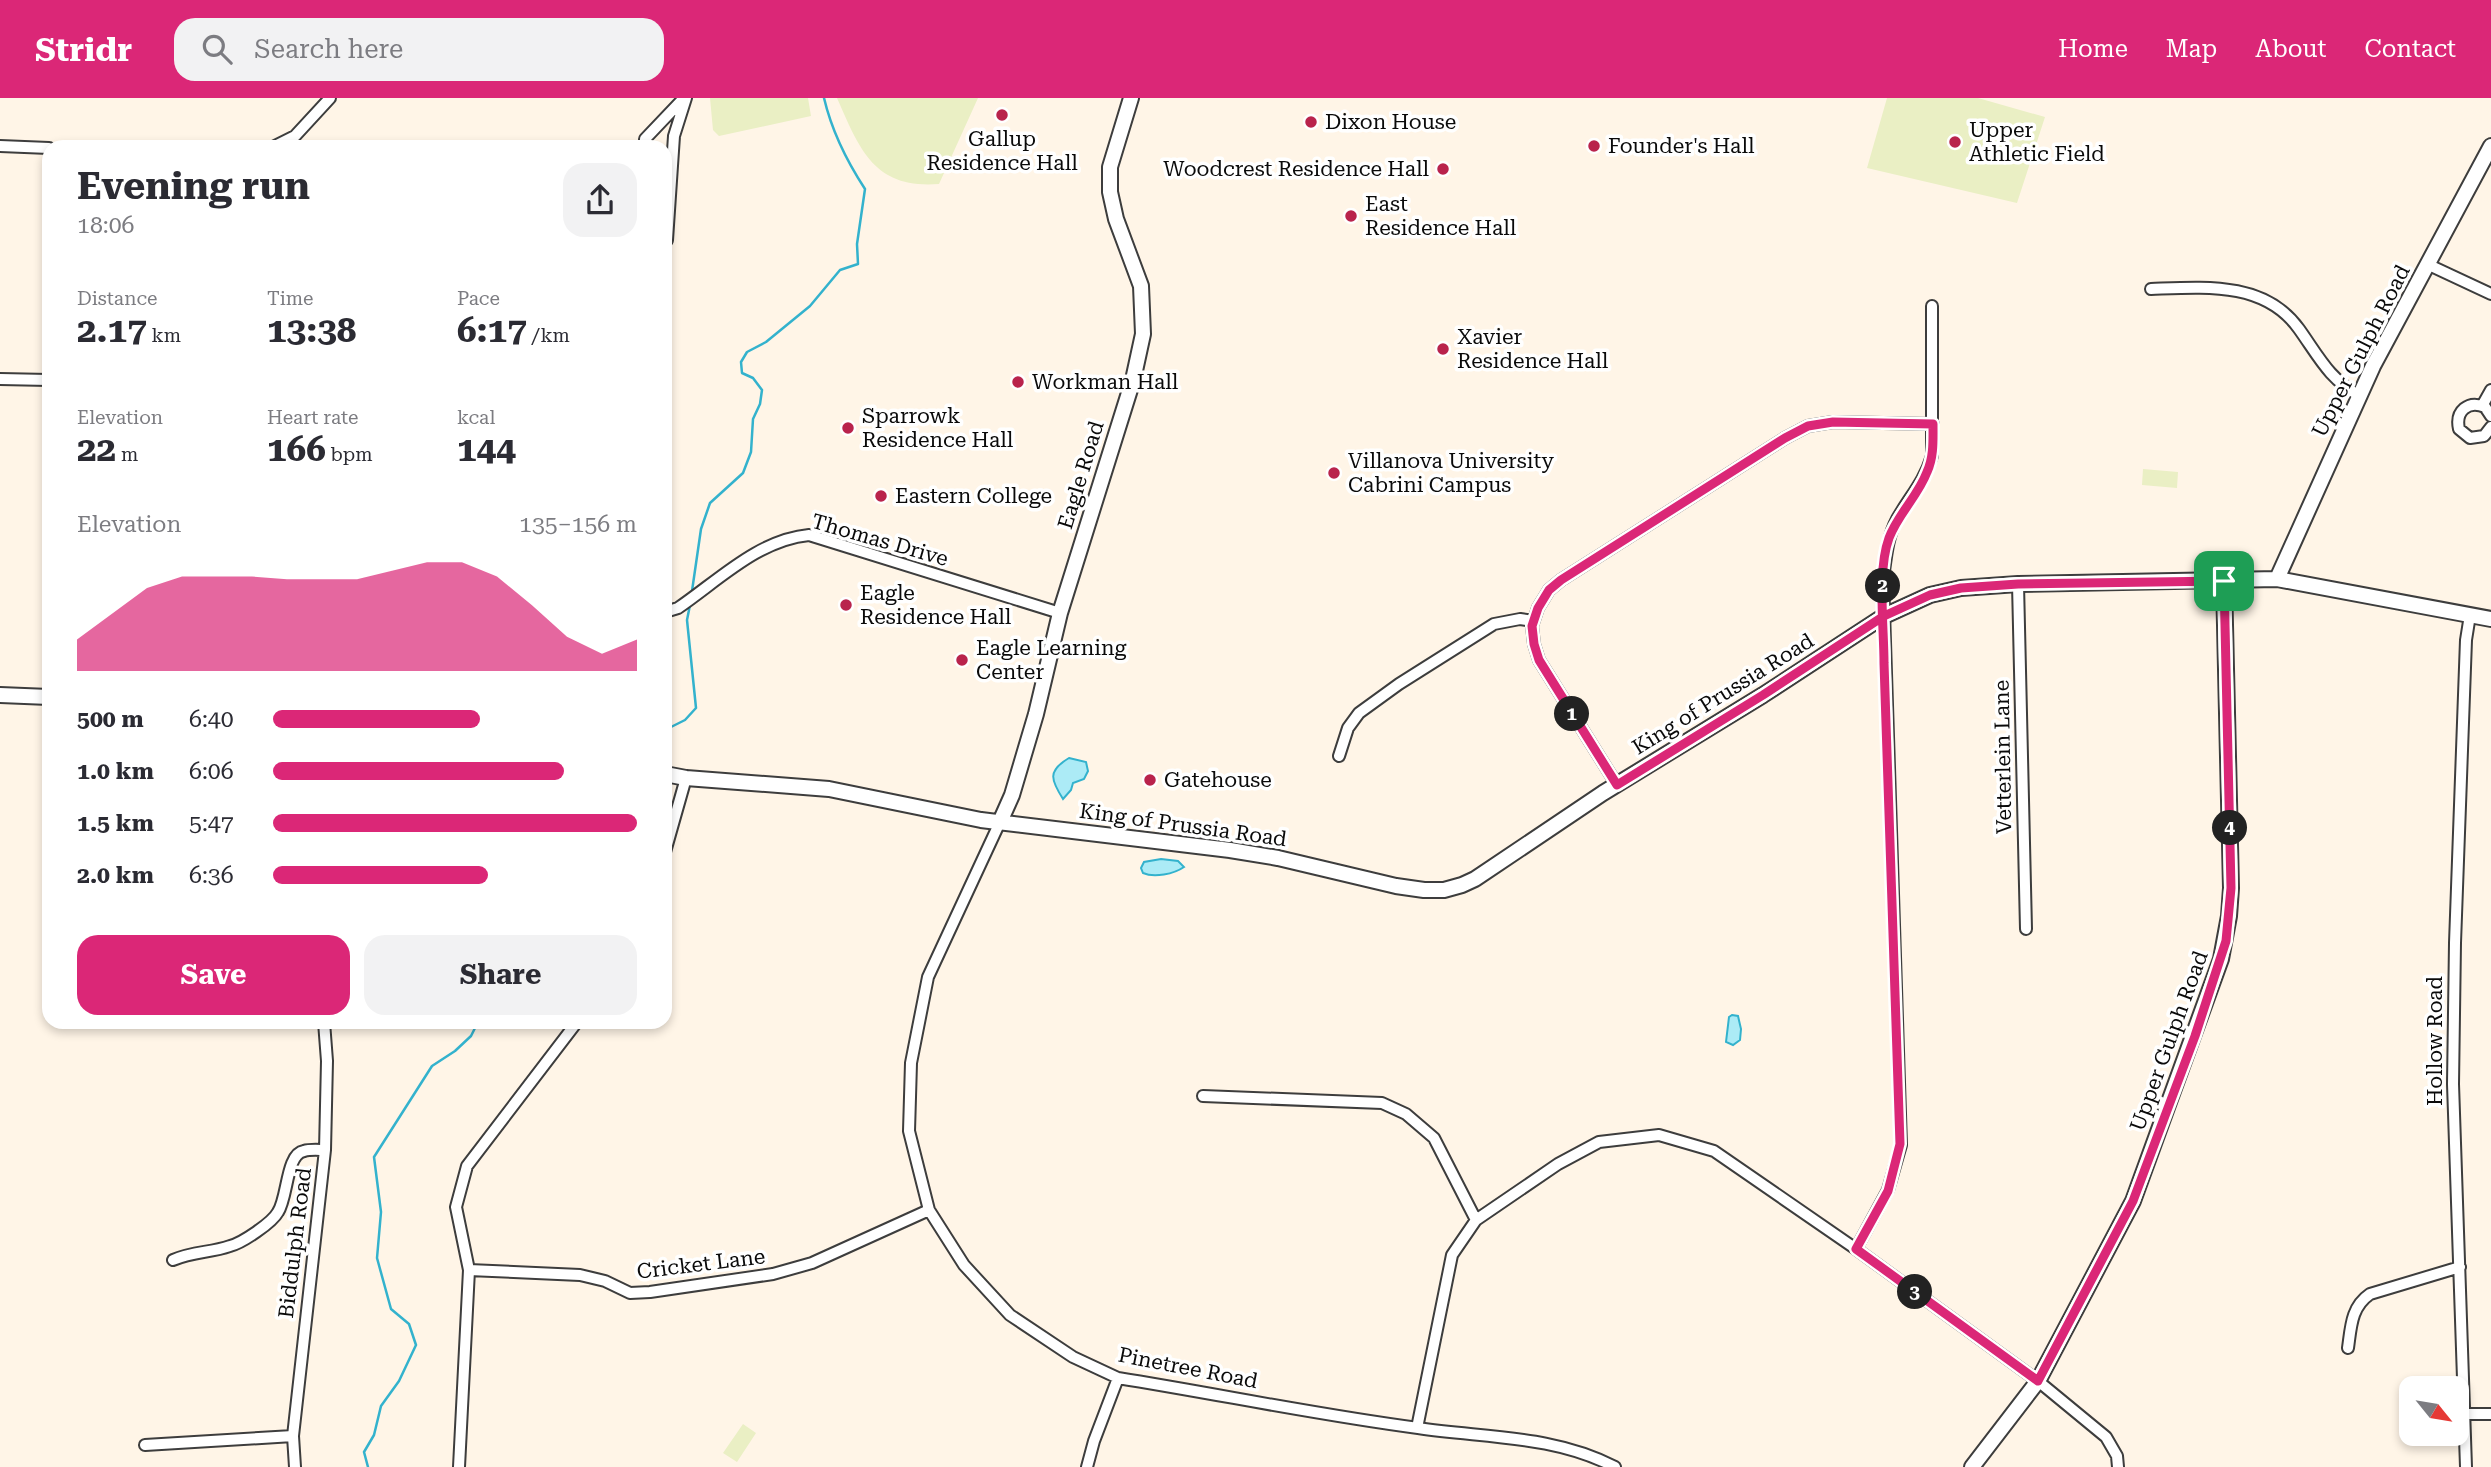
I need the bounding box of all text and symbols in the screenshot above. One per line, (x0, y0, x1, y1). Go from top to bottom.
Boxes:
search box (174, 18, 664, 81)
text: Stridr (35, 30, 132, 69)
icon: search (198, 30, 236, 68)
text: Search here (254, 34, 403, 64)
text: Home (2058, 35, 2128, 63)
text: Map (2166, 35, 2217, 63)
text: About (2255, 35, 2326, 63)
text: Contact (2364, 35, 2456, 63)
marker: Gallup Residence Hall (994, 107, 1010, 123)
place label: Dixon House (1325, 110, 1456, 134)
marker: Dixon House (1303, 114, 1319, 130)
place label: Upper Athletic Field (1969, 118, 2105, 166)
place label: Gallup Residence Hall (926, 127, 1078, 175)
place label: Founder's Hall (1608, 134, 1755, 158)
marker: Upper Athletic Field (1947, 134, 1963, 150)
marker: Founder's Hall (1586, 138, 1602, 154)
place label: Woodcrest Residence Hall (1163, 157, 1430, 181)
marker: Woodcrest Residence Hall (1435, 161, 1451, 177)
button: share (563, 163, 637, 237)
text: Evening run (77, 164, 310, 208)
place label: East Residence Hall (1365, 192, 1517, 240)
marker: East Residence Hall (1343, 208, 1359, 224)
text: 18:06 (77, 212, 134, 239)
street label: Upper Gulph Road (2307, 260, 2415, 441)
text: Distance (77, 287, 157, 310)
text: Time (267, 287, 314, 310)
text: Pace (457, 287, 500, 310)
text: 2.17 (77, 310, 147, 351)
text: 13:38 (267, 310, 356, 351)
text: 6:17 (457, 310, 527, 351)
text: km (147, 324, 181, 347)
text: /km (527, 324, 570, 347)
place label: Xavier Residence Hall (1457, 325, 1609, 373)
marker: Xavier Residence Hall (1435, 341, 1451, 357)
place label: Workman Hall (1032, 370, 1179, 394)
marker: Workman Hall (1010, 374, 1026, 390)
place label: Sparrowk Residence Hall (862, 404, 1014, 452)
text: Elevation (77, 406, 163, 429)
text: Heart rate (267, 406, 358, 429)
text: kcal (457, 406, 495, 429)
street label: Eagle Road (1053, 418, 1109, 532)
marker: Sparrowk Residence Hall (840, 420, 856, 436)
text: 22 (77, 429, 116, 470)
text: 166 (267, 429, 326, 470)
text: 144 (457, 429, 516, 470)
text: m (116, 443, 138, 466)
text: bpm (326, 443, 373, 466)
place label: Villanova University Cabrini Campus (1348, 449, 1554, 497)
marker: Villanova University Cabrini Campus (1326, 465, 1342, 481)
place label: Eastern College (895, 484, 1052, 508)
marker: Eastern College (873, 488, 889, 504)
street label: Thomas Drive (809, 509, 951, 571)
text: Elevation (77, 511, 181, 538)
text: 135–156 m (519, 511, 637, 538)
pin (2194, 551, 2254, 611)
icon: arrive (2205, 562, 2243, 600)
pin: 2 (1866, 568, 1900, 603)
text: 2 (1877, 574, 1888, 597)
place label: Eagle Residence Hall (860, 581, 1012, 629)
marker: Eagle Residence Hall (838, 597, 854, 613)
street label: King of Prussia Road (1628, 628, 1818, 760)
place label: Eagle Learning Center (976, 636, 1127, 684)
marker: Eagle Learning Center (954, 652, 970, 668)
street label: Vetterlein Lane (1990, 680, 2016, 834)
pin: 1 (1554, 696, 1590, 732)
text: 1 (1566, 702, 1577, 725)
text: 500 m (77, 706, 144, 733)
text: 6:40 (189, 706, 234, 733)
text: 1.0 km (77, 758, 154, 785)
text: 6:06 (189, 758, 234, 785)
place label: Gatehouse (1164, 768, 1272, 792)
marker: Gatehouse (1142, 772, 1158, 788)
street label: King of Prussia Road (1078, 799, 1289, 852)
text: 1.5 km (77, 810, 154, 837)
text: 5:47 (189, 810, 234, 837)
pin: 4 (2212, 810, 2248, 846)
text: 4 (2224, 816, 2235, 839)
text: 2.0 km (77, 862, 154, 889)
text: 6:36 (189, 862, 234, 889)
button: Save (77, 935, 350, 1015)
button: Share (364, 935, 637, 1015)
street label: Upper Gulph Road (2125, 947, 2213, 1134)
street label: Hollow Road (2423, 976, 2447, 1106)
street label: Biddulph Road (274, 1166, 316, 1320)
street label: Cricket Lane (635, 1244, 767, 1284)
pin: 3 (1898, 1274, 1932, 1310)
text: 3 (1909, 1280, 1920, 1303)
street label: Pinetree Road (1116, 1343, 1260, 1393)
north arrow (2399, 1376, 2469, 1446)
map controls (2399, 1376, 2469, 1446)

